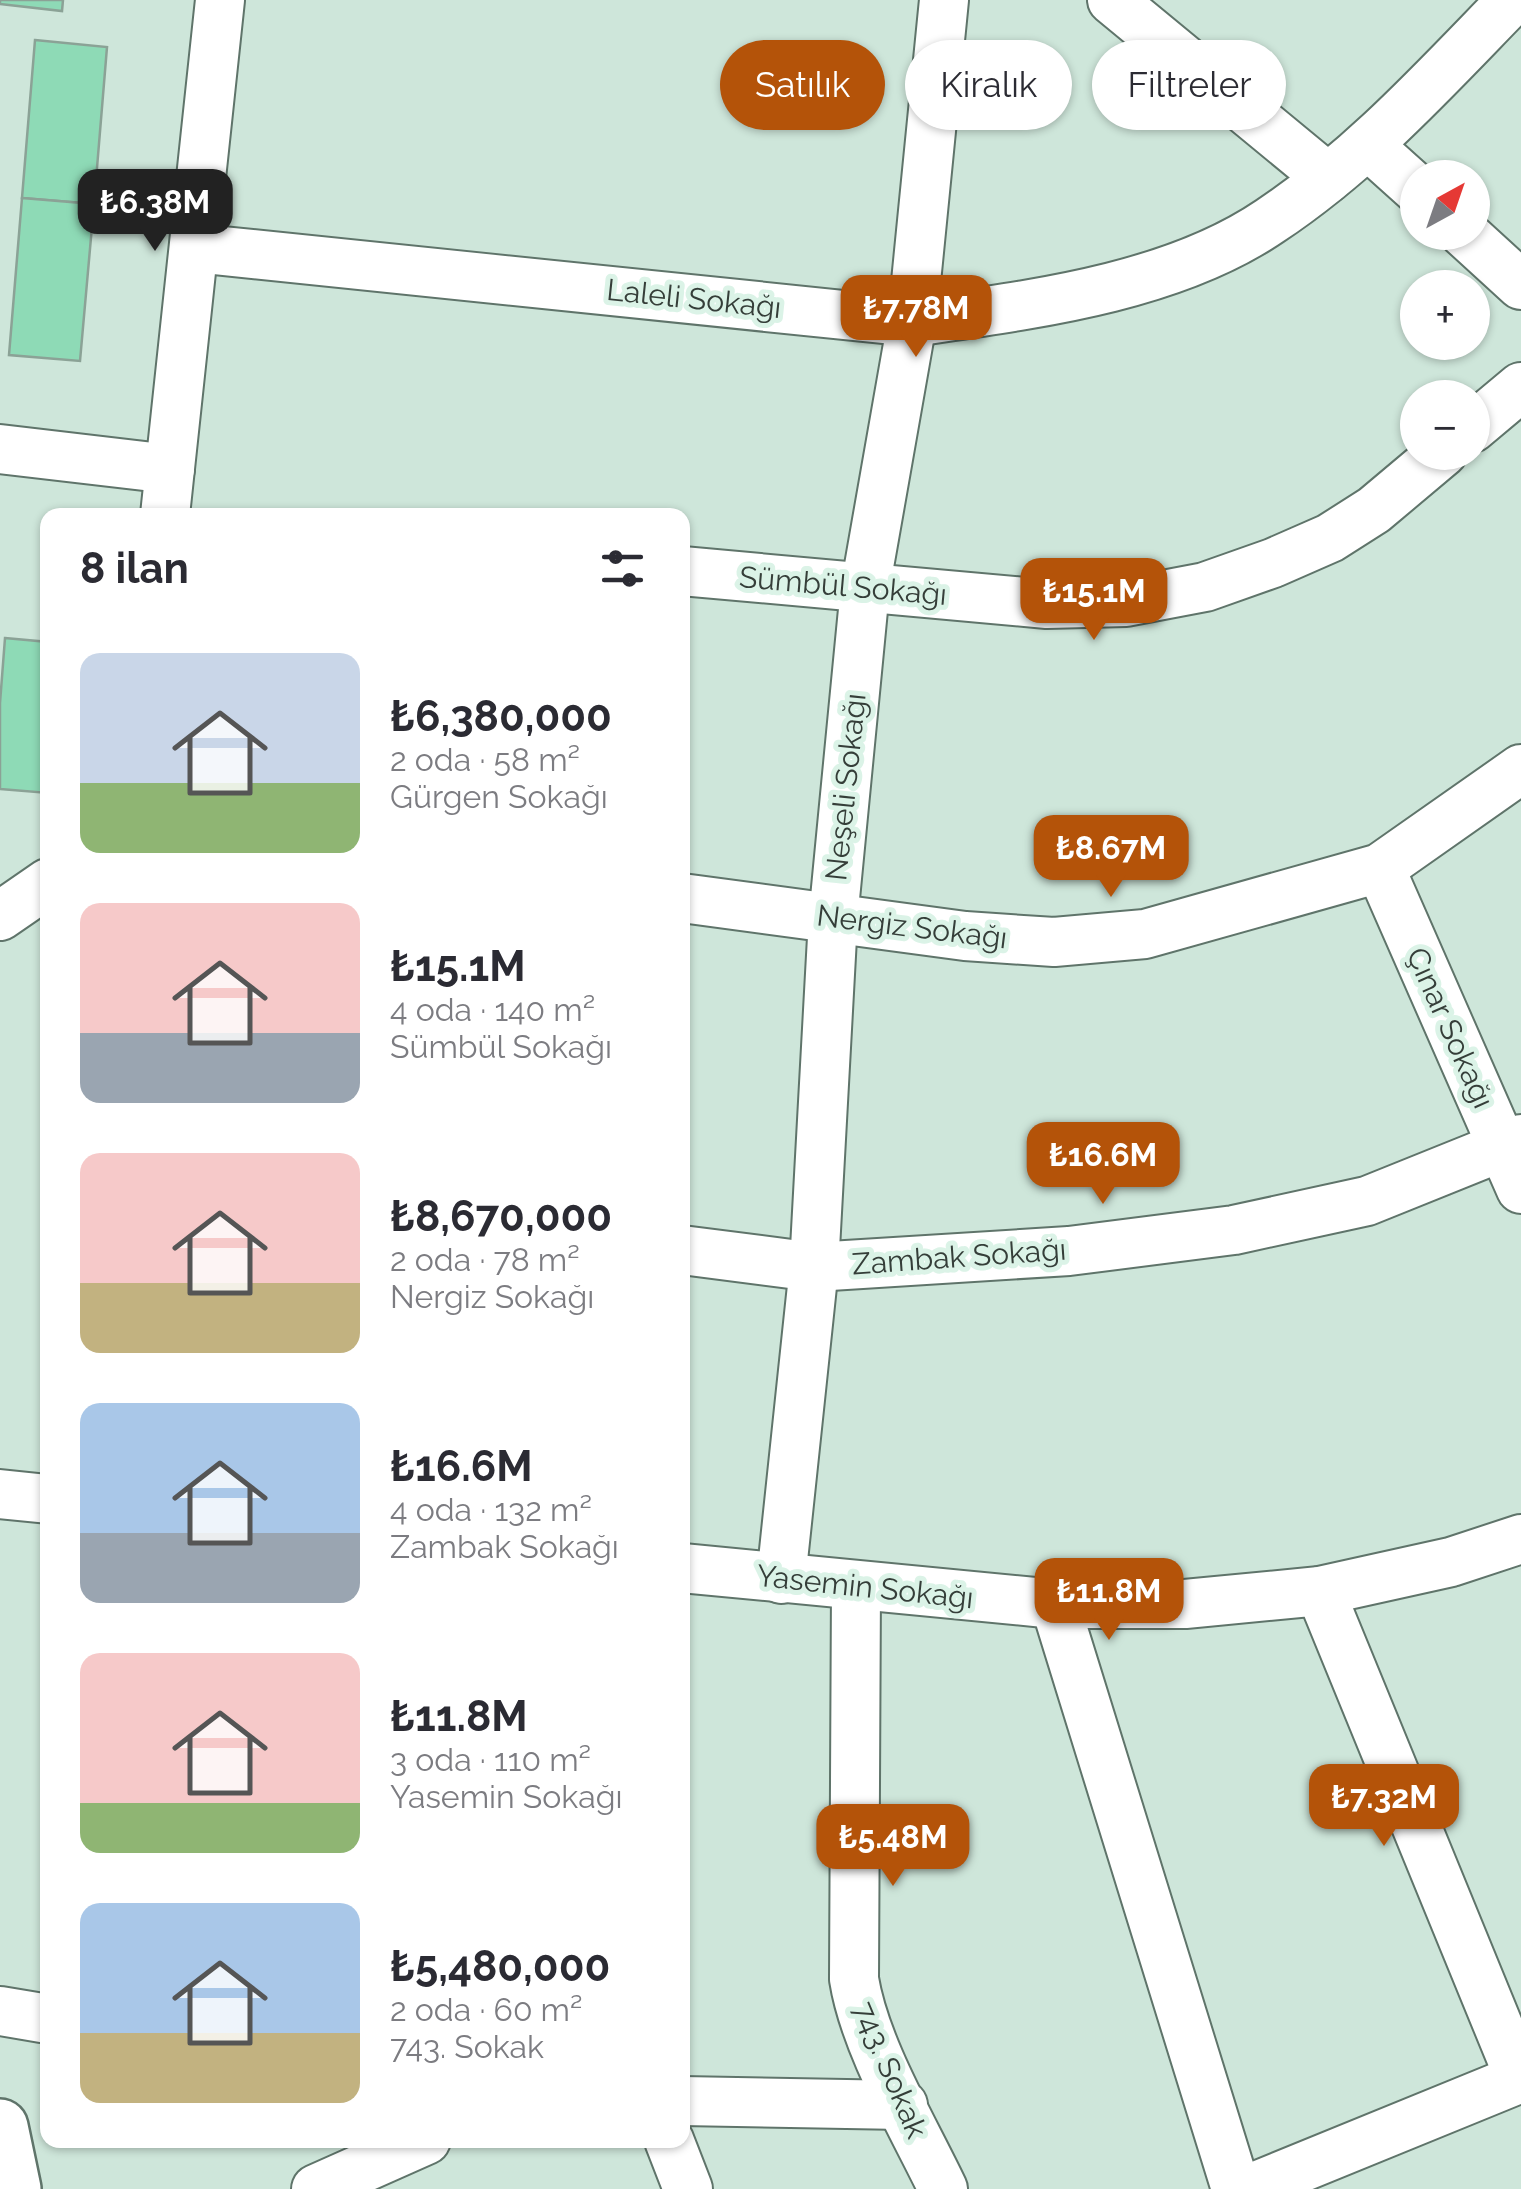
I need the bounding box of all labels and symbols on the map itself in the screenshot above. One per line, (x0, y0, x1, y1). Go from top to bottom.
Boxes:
north arrow (1400, 160, 1490, 250)
pin: ₺6.38M (74, 169, 236, 254)
street label: Laleli Sokağı (605, 272, 783, 325)
pin: ₺7.78M (835, 275, 997, 360)
pin: ₺15.1M (1013, 558, 1175, 643)
street label: Sümbül Sokağı (738, 559, 948, 612)
street label: Neşeli Sokağı (818, 691, 873, 882)
pin: ₺8.67M (1030, 815, 1192, 900)
street label: Nergiz Sokağı (815, 897, 1009, 956)
street label: Çınar Sokağı (1400, 942, 1501, 1113)
pin: ₺16.6M (1022, 1122, 1184, 1207)
street label: Zambak Sokağı (851, 1232, 1067, 1281)
street label: Yasemin Sokağı (755, 1558, 975, 1615)
pin: ₺11.8M (1028, 1558, 1190, 1643)
pin: ₺7.32M (1303, 1764, 1465, 1849)
pin: ₺5.48M (812, 1804, 974, 1889)
street label: 743. Sokak (846, 1997, 935, 2143)

